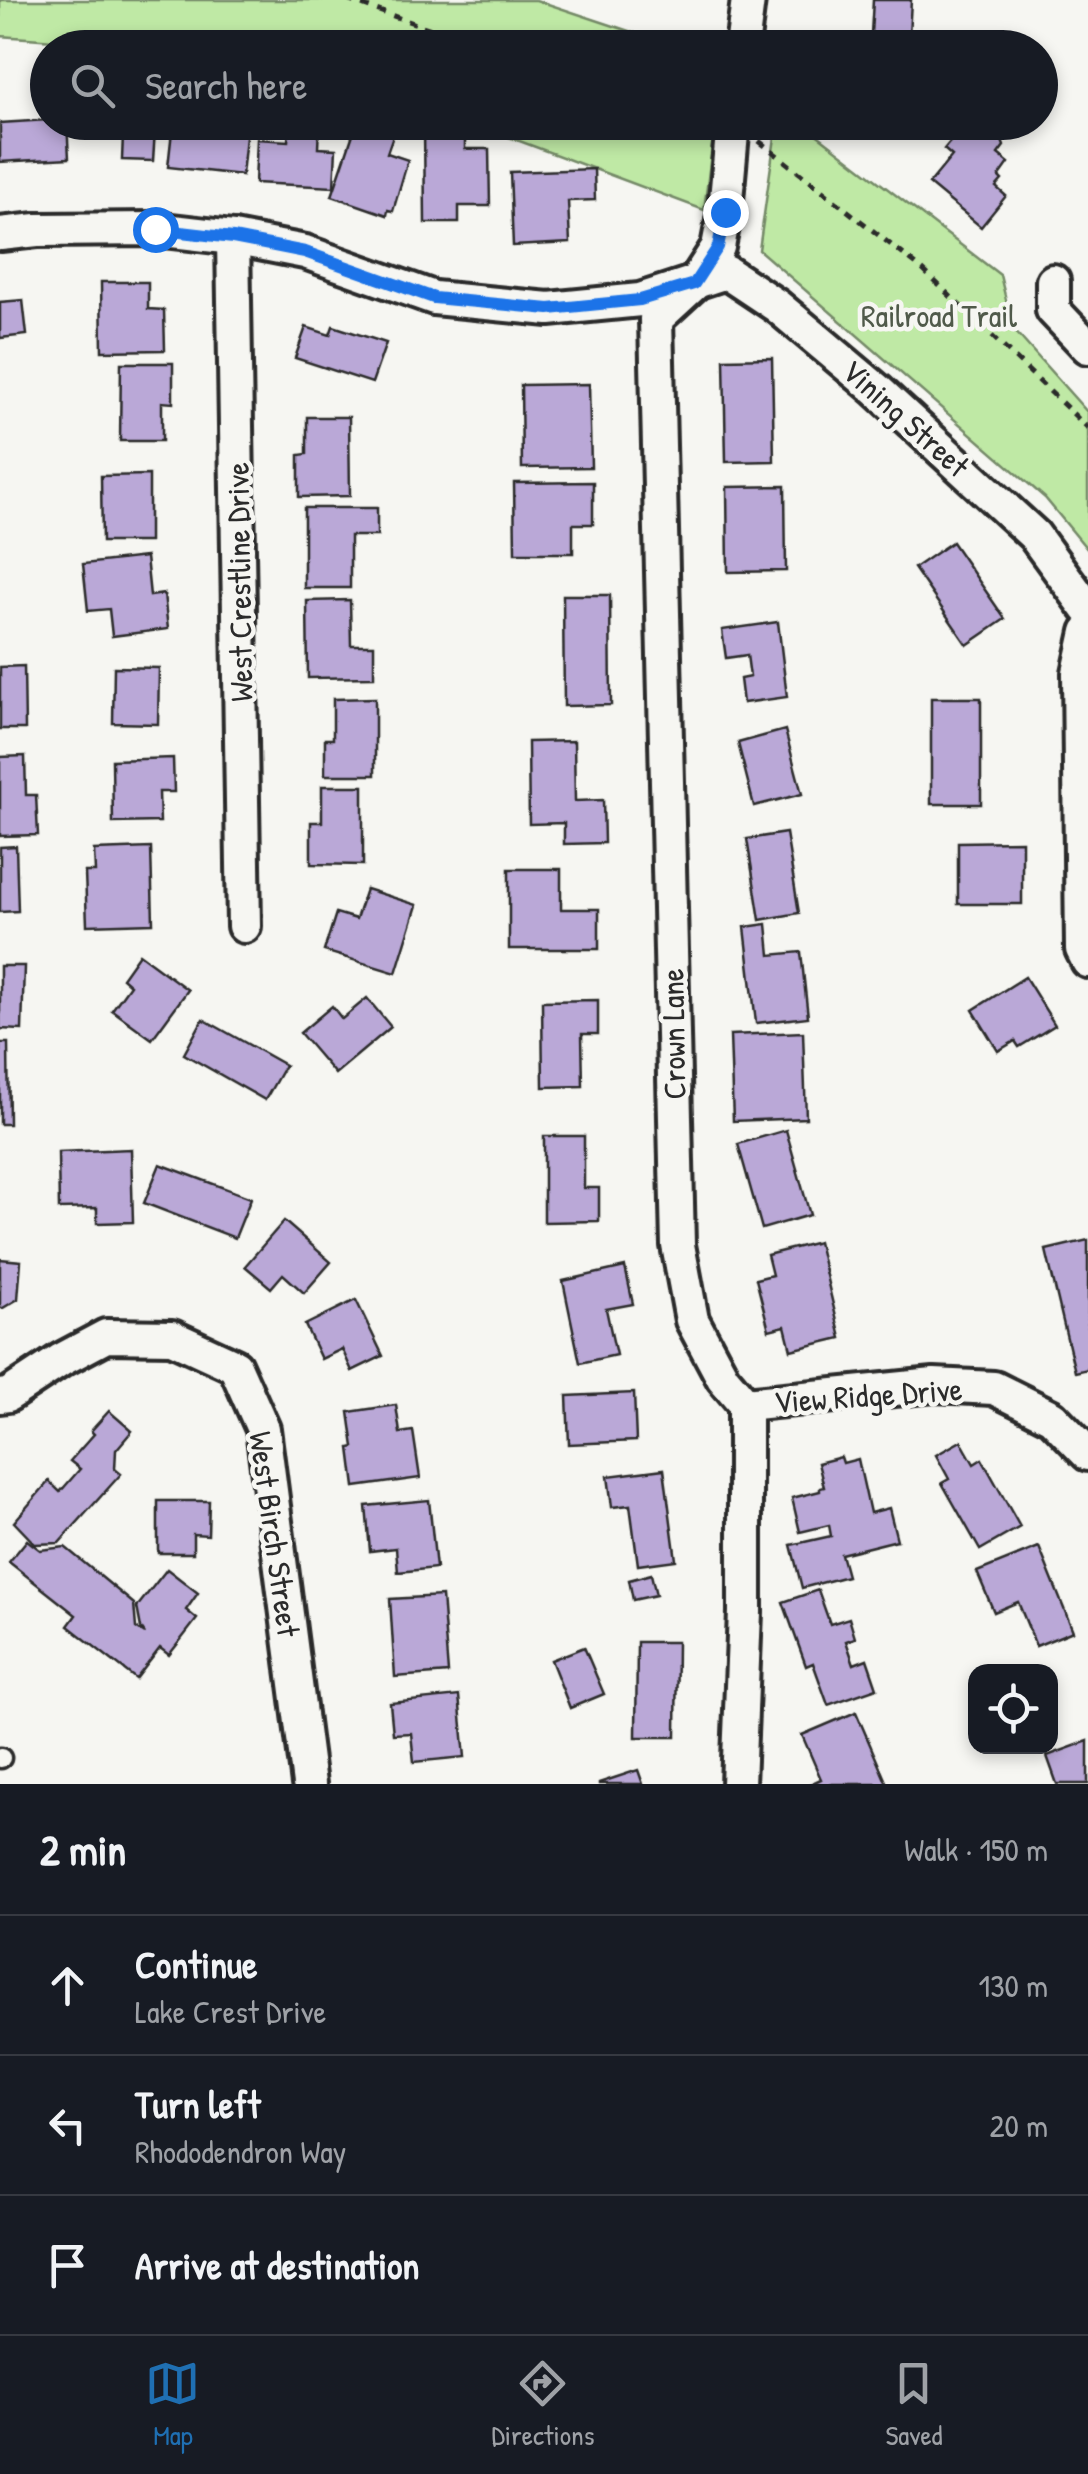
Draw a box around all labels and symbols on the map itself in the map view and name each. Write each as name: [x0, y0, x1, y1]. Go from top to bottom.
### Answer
route end: [703, 190, 749, 236]
route start: [133, 207, 179, 253]
park label: Railroad Trail: [861, 294, 1017, 337]
street label: Vining Street: [833, 349, 980, 487]
street label: West Crestline Drive: [215, 462, 263, 702]
street label: Crown Lane: [650, 968, 696, 1100]
street label: View Ridge Drive: [772, 1367, 964, 1423]
street label: West Birch Street: [239, 1429, 311, 1640]

